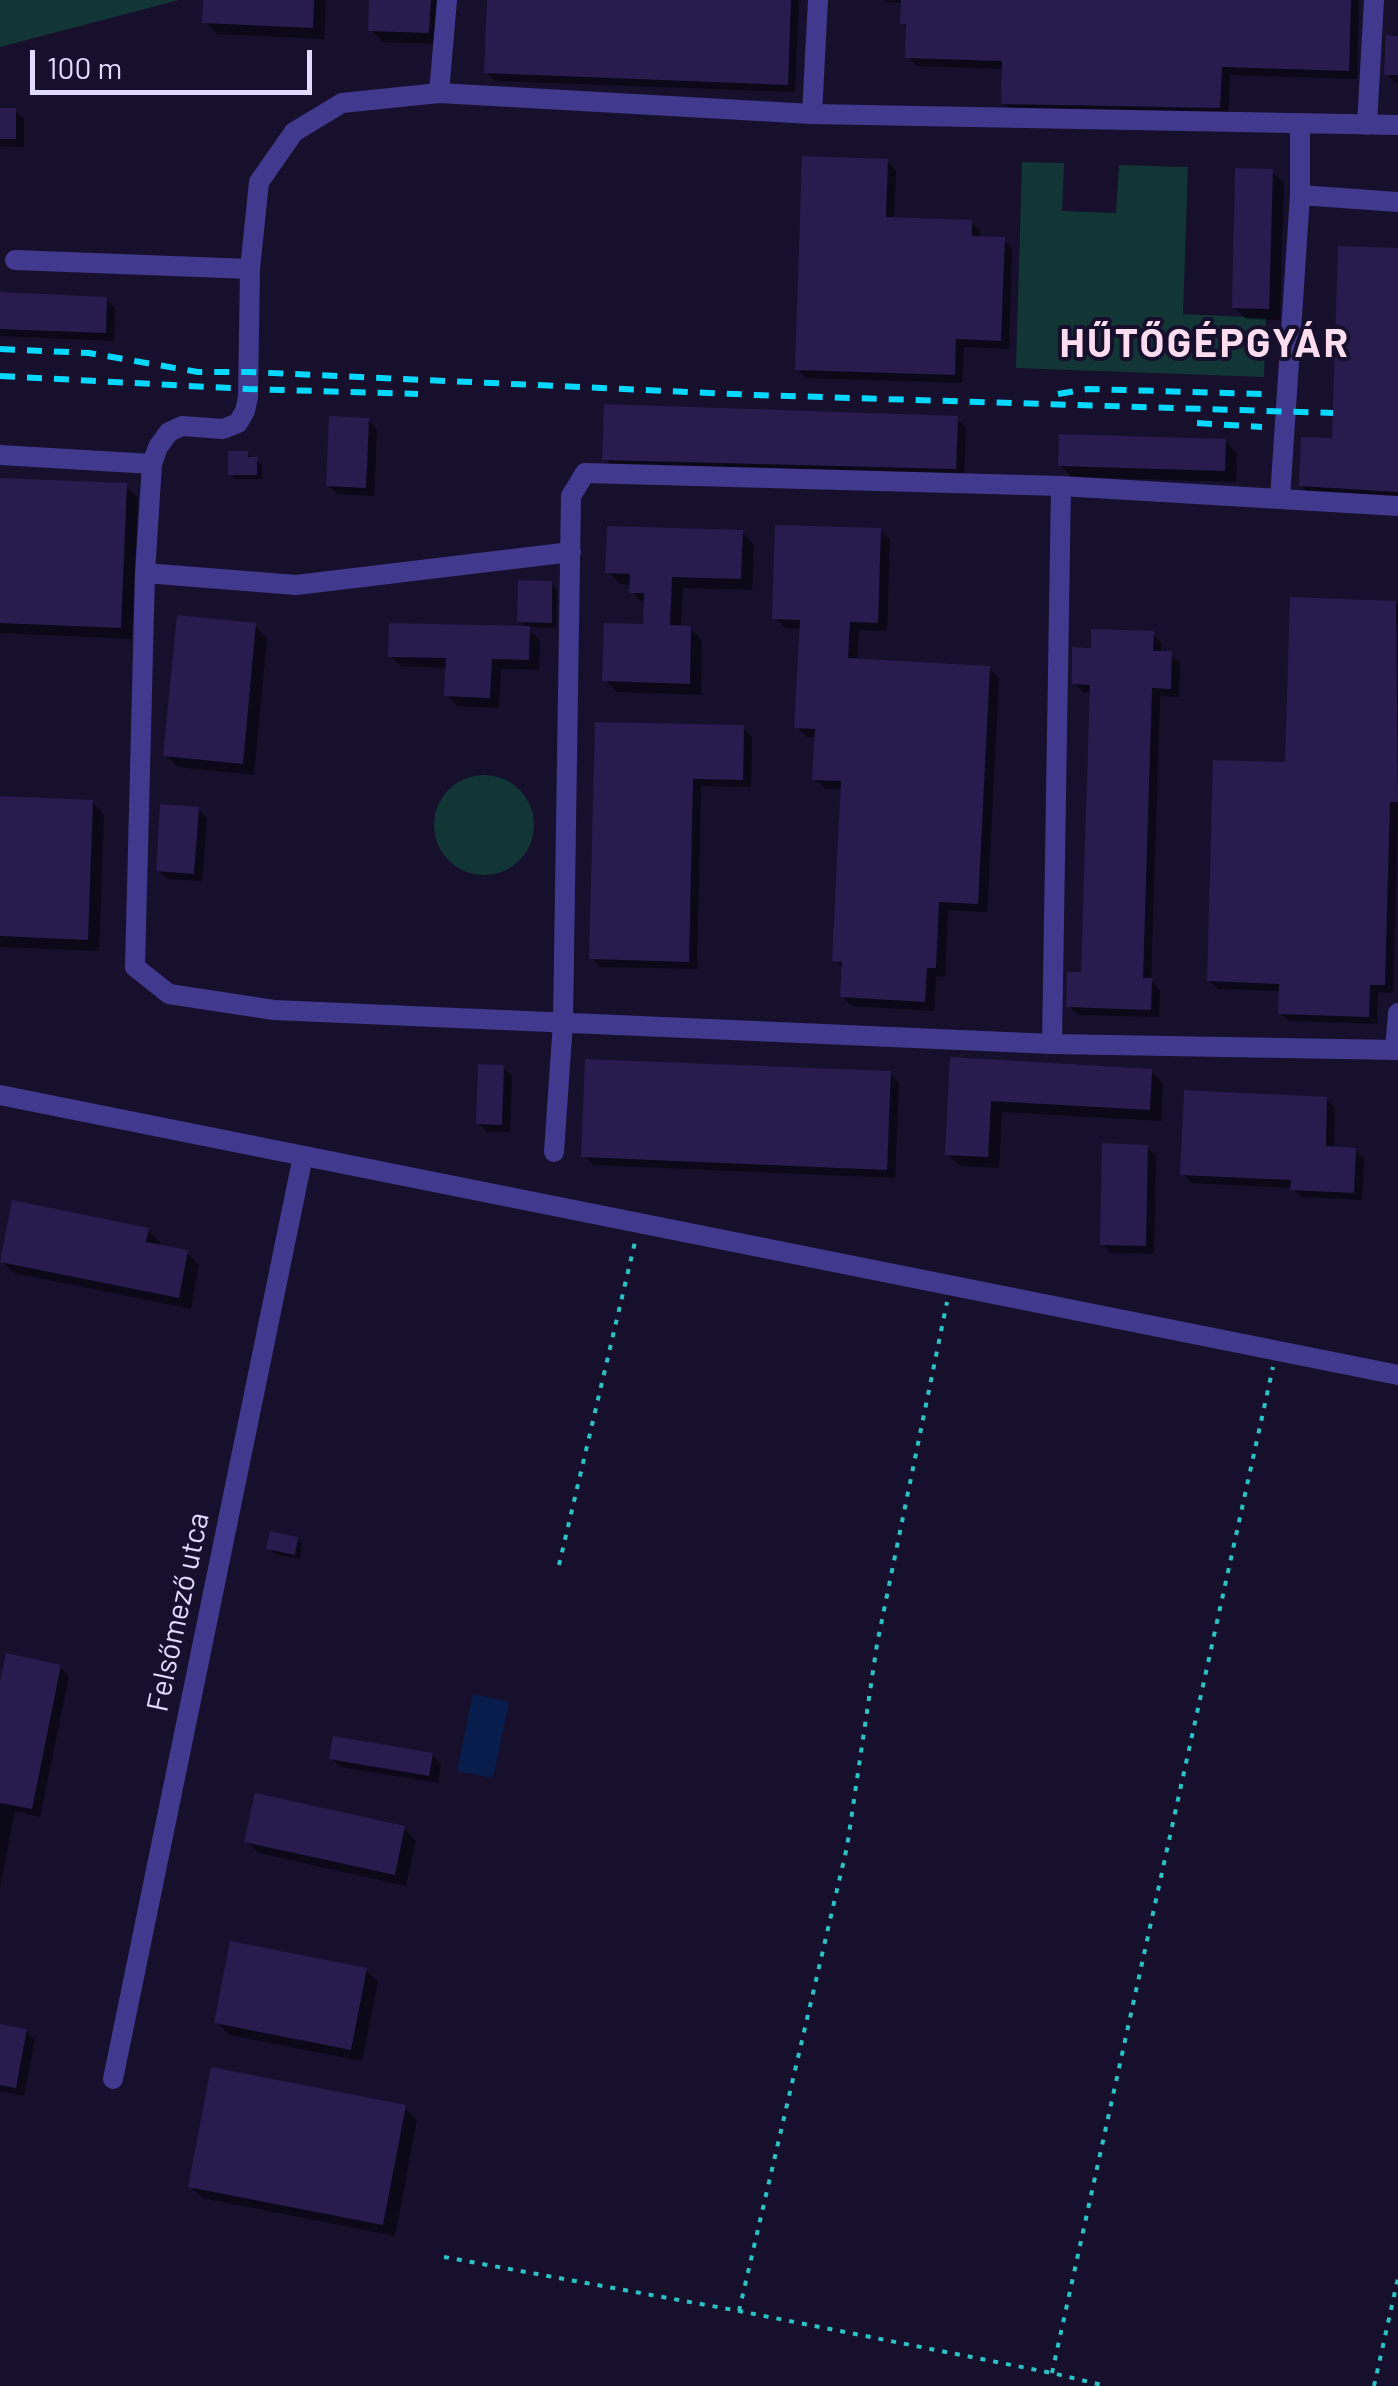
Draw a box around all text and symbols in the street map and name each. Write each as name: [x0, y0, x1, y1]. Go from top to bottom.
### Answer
scale bar: [35, 30, 318, 92]
text: 100 m: [47, 49, 122, 85]
district label: HŰTŐGÉPGYÁR: [1059, 320, 1351, 368]
street label: Felsőmező utca: [139, 1509, 217, 1715]

